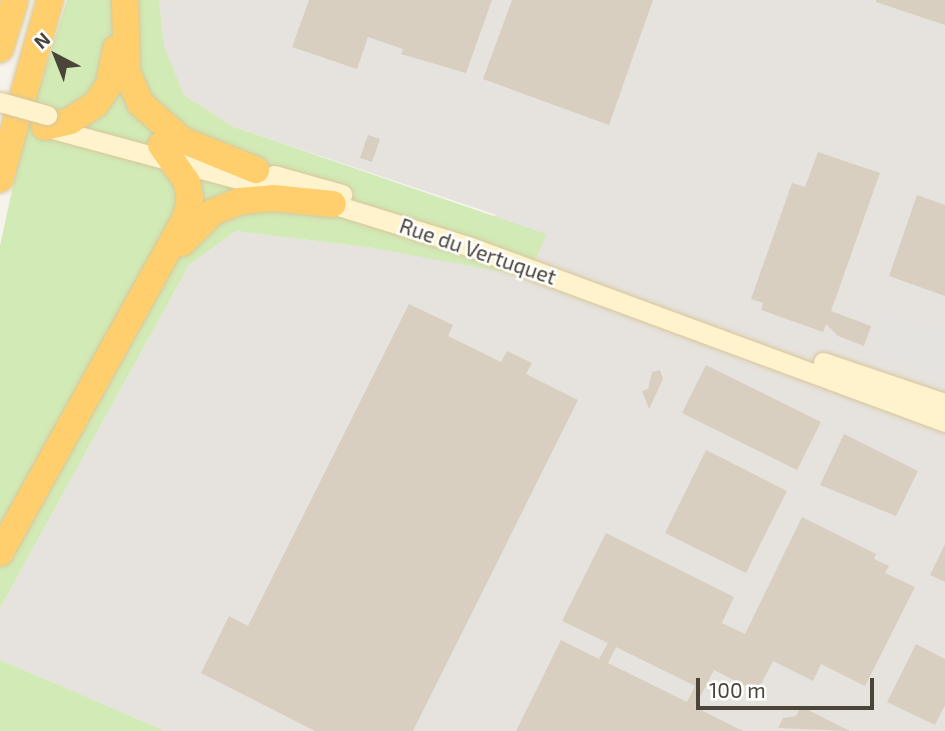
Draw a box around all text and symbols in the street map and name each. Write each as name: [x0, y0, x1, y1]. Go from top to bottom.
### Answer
north arrow: [21, 21, 91, 91]
text: N: [29, 27, 54, 53]
street label: Rue du Vertuquet: [396, 212, 560, 290]
scale bar: [700, 664, 878, 708]
text: 100 m: [709, 677, 766, 702]

